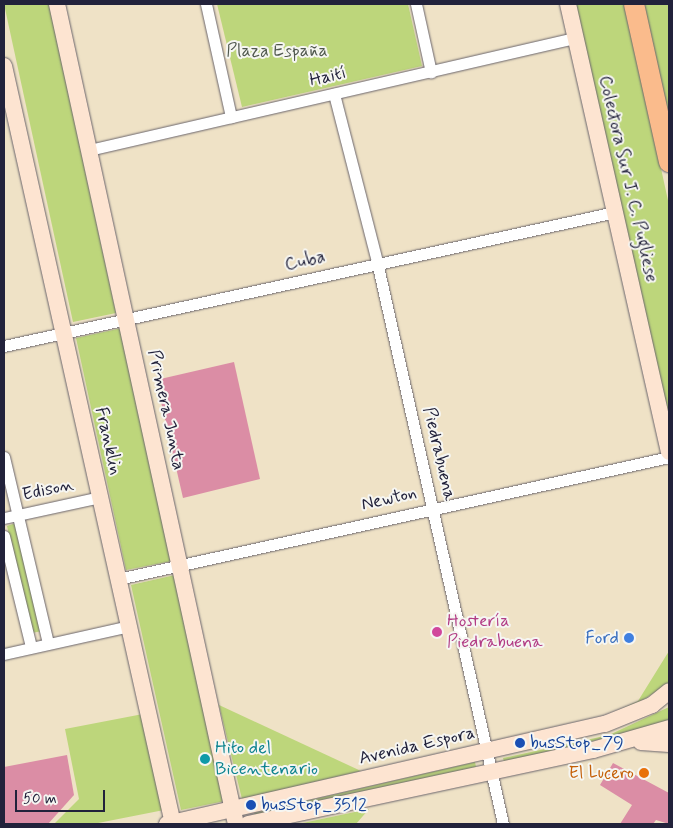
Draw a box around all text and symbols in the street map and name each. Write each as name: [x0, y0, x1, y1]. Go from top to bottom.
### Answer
park label: Plaza España: [227, 40, 327, 62]
street label: Haití: [308, 62, 348, 92]
street label: Colectora Sur J. C. Pugliese: [594, 75, 662, 283]
street label: Cuba: [283, 246, 327, 276]
street label: Primera Junta: [143, 350, 189, 470]
street label: Franklin: [90, 405, 126, 477]
street label: Piedrabuena: [418, 405, 460, 503]
street label: Edison: [20, 474, 76, 506]
street label: Newton: [359, 482, 419, 516]
place label: Hostería Piedrabuena: [447, 611, 543, 654]
marker: Hostería Piedrabuena: [431, 626, 443, 638]
place label: Ford: [585, 627, 619, 649]
marker: Ford: [623, 632, 635, 644]
street label: Avenida Espora: [357, 722, 477, 770]
place label: busStop_79: [530, 732, 624, 754]
marker: busStop_79: [514, 737, 526, 749]
place label: Hito del Bicentenario: [215, 738, 318, 781]
marker: Hito del Bicentenario: [199, 753, 211, 765]
place label: El Lucero: [565, 762, 634, 784]
marker: El Lucero: [638, 767, 650, 779]
scale bar: [18, 780, 108, 812]
text: 50 m: [23, 789, 57, 809]
place label: busStop_3512: [261, 794, 367, 816]
marker: busStop_3512: [245, 799, 257, 811]

